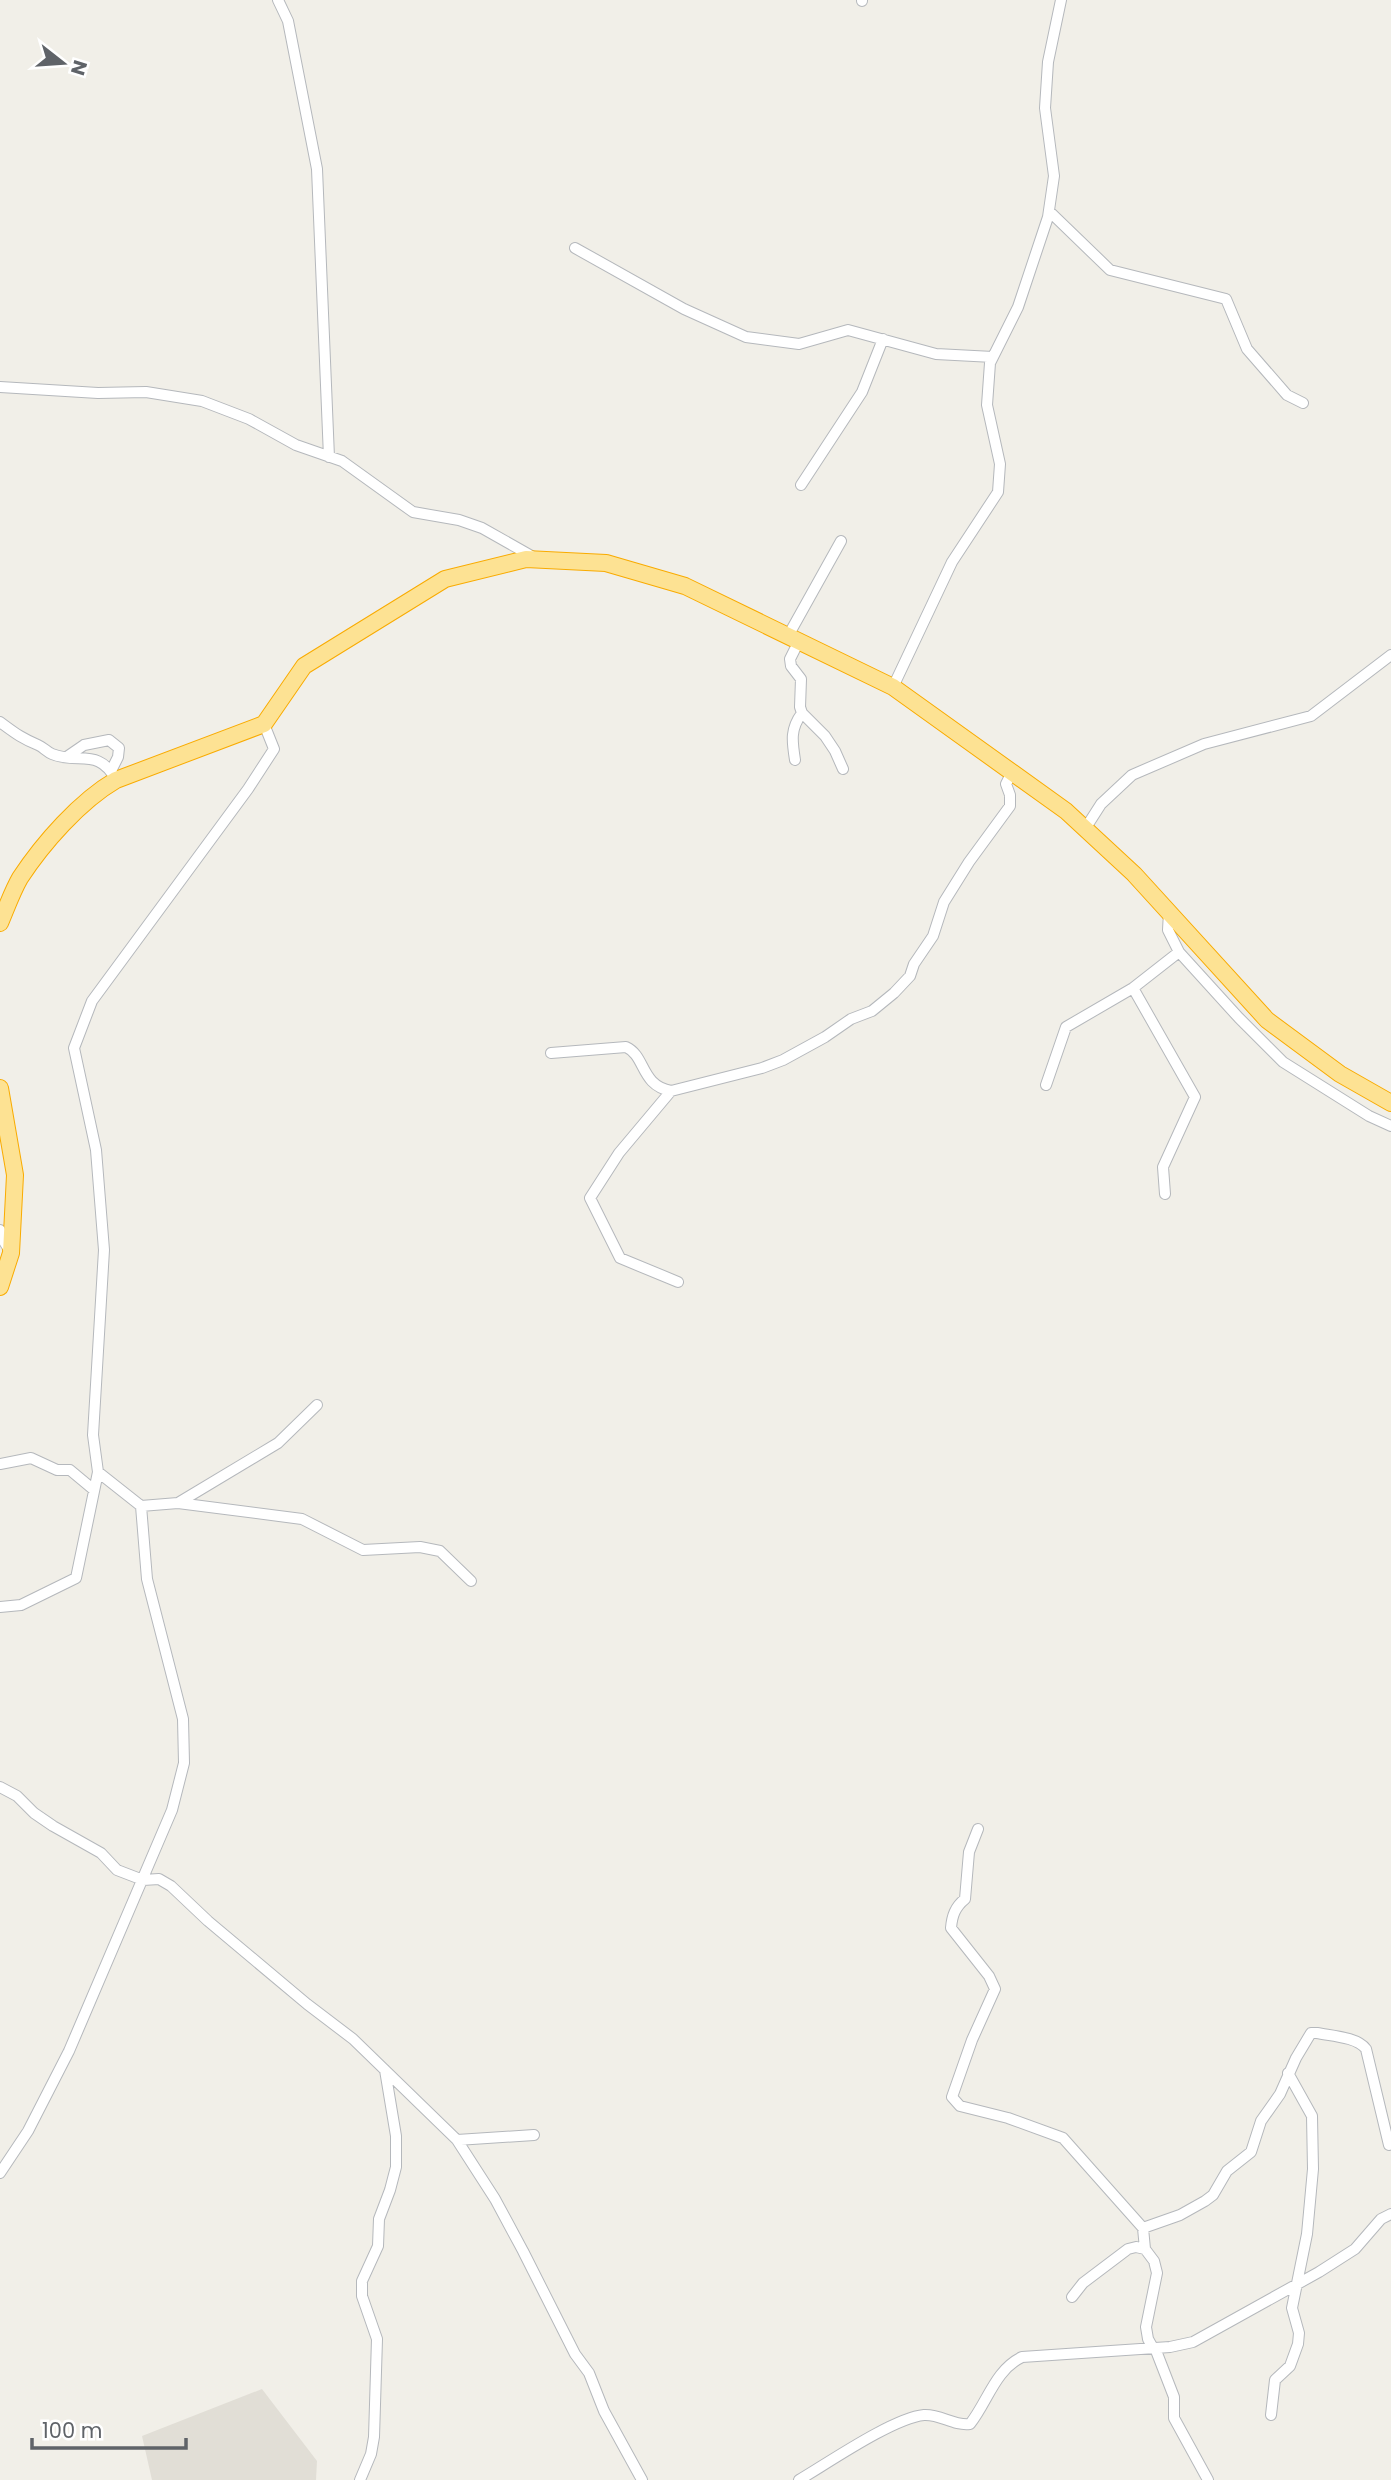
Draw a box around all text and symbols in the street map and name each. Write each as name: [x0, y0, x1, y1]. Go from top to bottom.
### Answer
north arrow: [28, 28, 98, 98]
text: N: [64, 57, 94, 79]
scale bar: [32, 2406, 186, 2450]
text: 100 m: [42, 2416, 102, 2445]

